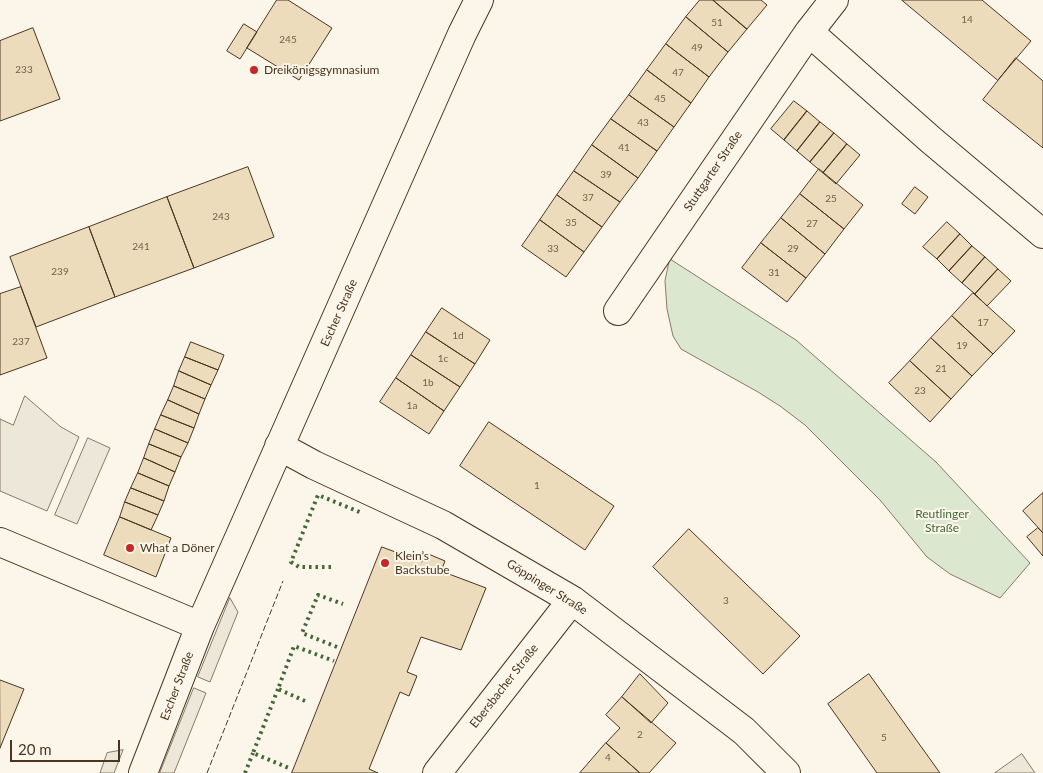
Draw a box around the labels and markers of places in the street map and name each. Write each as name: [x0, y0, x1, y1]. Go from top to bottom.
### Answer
place label: Dreikönigsgymnasium: [264, 63, 379, 77]
marker: Dreikönigsgymnasium: [248, 64, 260, 76]
place label: What a Döner: [140, 541, 215, 555]
marker: What a Döner: [124, 542, 136, 554]
place label: Klein’s Backstube: [395, 549, 450, 577]
marker: Klein’s Backstube: [379, 557, 391, 569]

